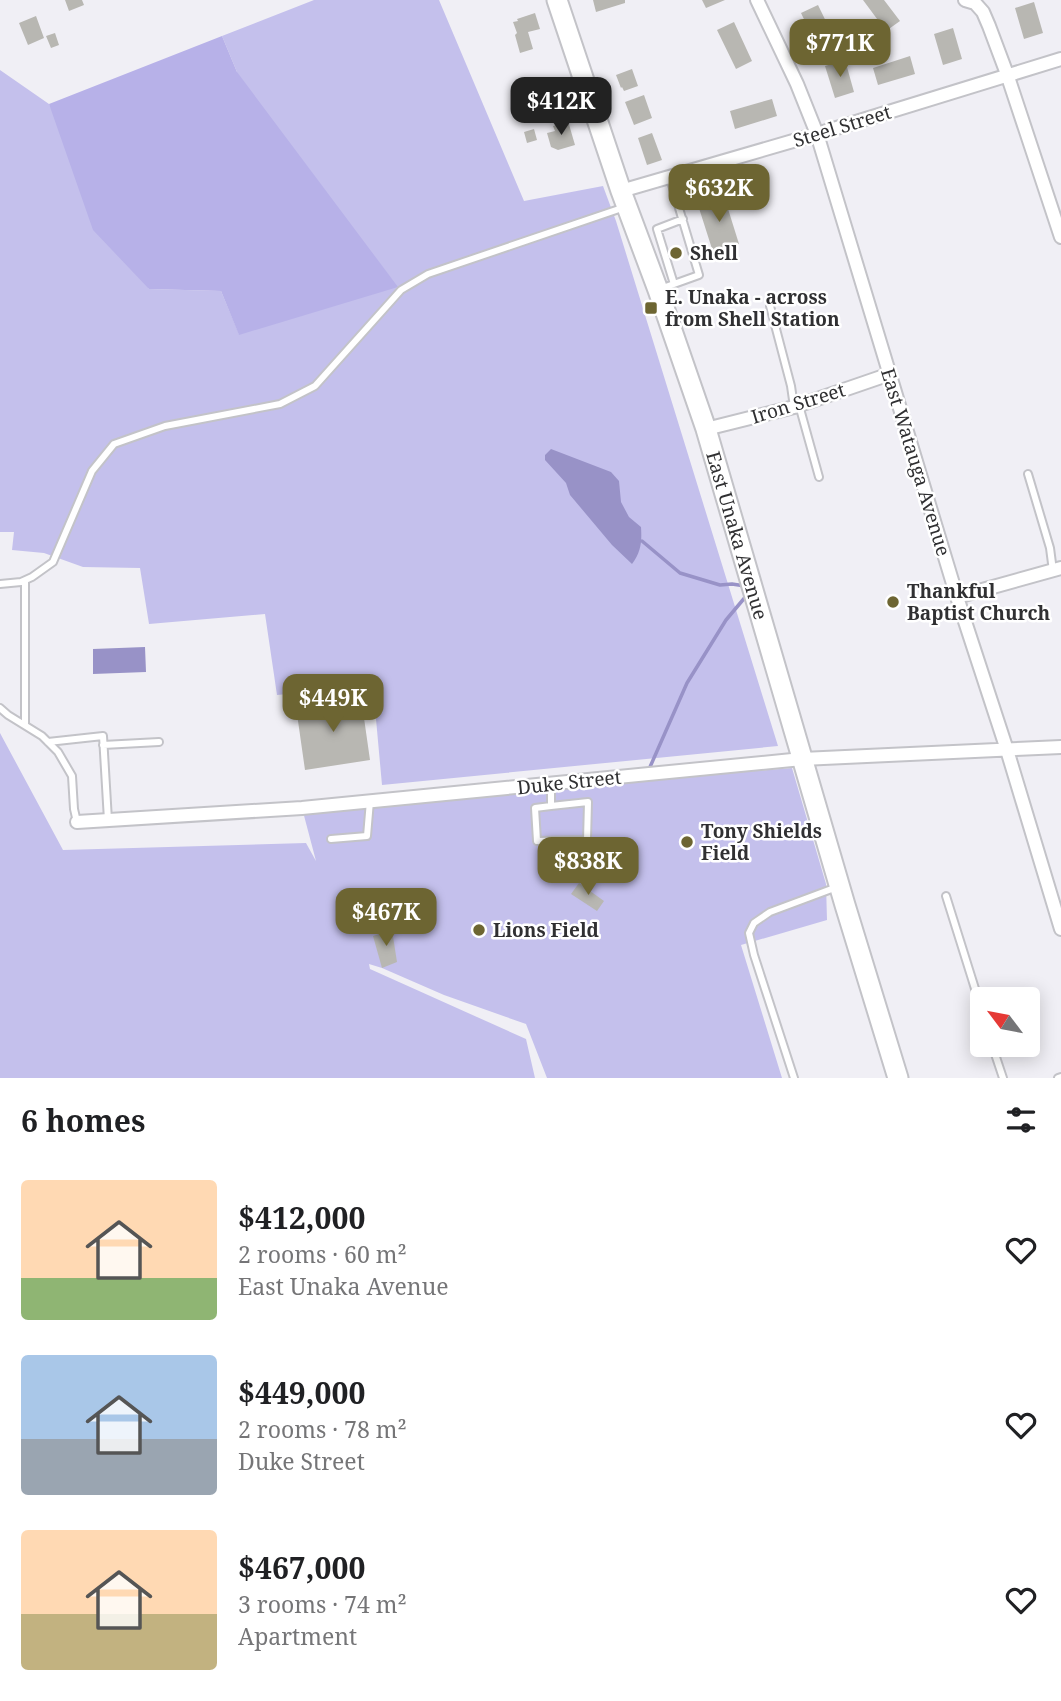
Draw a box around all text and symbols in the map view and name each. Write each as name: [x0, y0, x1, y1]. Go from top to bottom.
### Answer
pin: $771K: [791, 20, 889, 79]
text: $771K: [806, 26, 874, 58]
pin: $412K: [512, 78, 610, 137]
text: $412K: [527, 84, 595, 116]
street label: Steel Street: [790, 99, 894, 153]
pin: $632K: [670, 164, 768, 224]
text: $632K: [685, 171, 753, 203]
place label: Shell: [690, 240, 738, 266]
marker: Shell: [668, 245, 684, 261]
place label: E. Unaka - across from Shell Station: [665, 284, 840, 332]
marker: E. Unaka - across from Shell Station: [643, 300, 659, 316]
street label: East Watauga Avenue: [875, 365, 957, 559]
street label: Iron Street: [748, 376, 849, 430]
street label: East Unaka Avenue: [700, 448, 774, 623]
place label: Thankful Baptist Church: [907, 578, 1051, 626]
marker: Thankful Baptist Church: [885, 594, 901, 610]
pin: $449K: [284, 674, 382, 734]
text: $449K: [299, 681, 367, 713]
street label: Duke Street: [516, 764, 623, 800]
place label: Tony Shields Field: [701, 818, 822, 866]
marker: Tony Shields Field: [679, 834, 695, 850]
pin: $838K: [539, 838, 637, 897]
text: $838K: [554, 844, 622, 876]
pin: $467K: [337, 888, 435, 948]
text: $467K: [352, 895, 420, 927]
place label: Lions Field: [493, 917, 600, 943]
marker: Lions Field: [471, 922, 487, 938]
north arrow: [970, 987, 1040, 1057]
map controls: [970, 987, 1040, 1057]
text: 6 homes: [21, 1100, 145, 1141]
icon: filters: [1002, 1101, 1040, 1139]
text: $412,000: [238, 1197, 365, 1238]
icon: home: [77, 1208, 161, 1292]
icon: heart: [1002, 1231, 1040, 1269]
text: 2 rooms · 60 m²: [238, 1238, 407, 1270]
text: East Unaka Avenue: [238, 1270, 449, 1302]
text: $449,000: [238, 1372, 365, 1413]
icon: home: [77, 1383, 161, 1467]
icon: heart: [1002, 1406, 1040, 1444]
text: 2 rooms · 78 m²: [238, 1413, 407, 1445]
text: Duke Street: [238, 1445, 365, 1477]
text: $467,000: [238, 1547, 365, 1588]
icon: home: [77, 1558, 161, 1642]
icon: heart: [1002, 1581, 1040, 1619]
text: 3 rooms · 74 m²: [238, 1588, 407, 1620]
text: Apartment: [238, 1620, 357, 1652]

